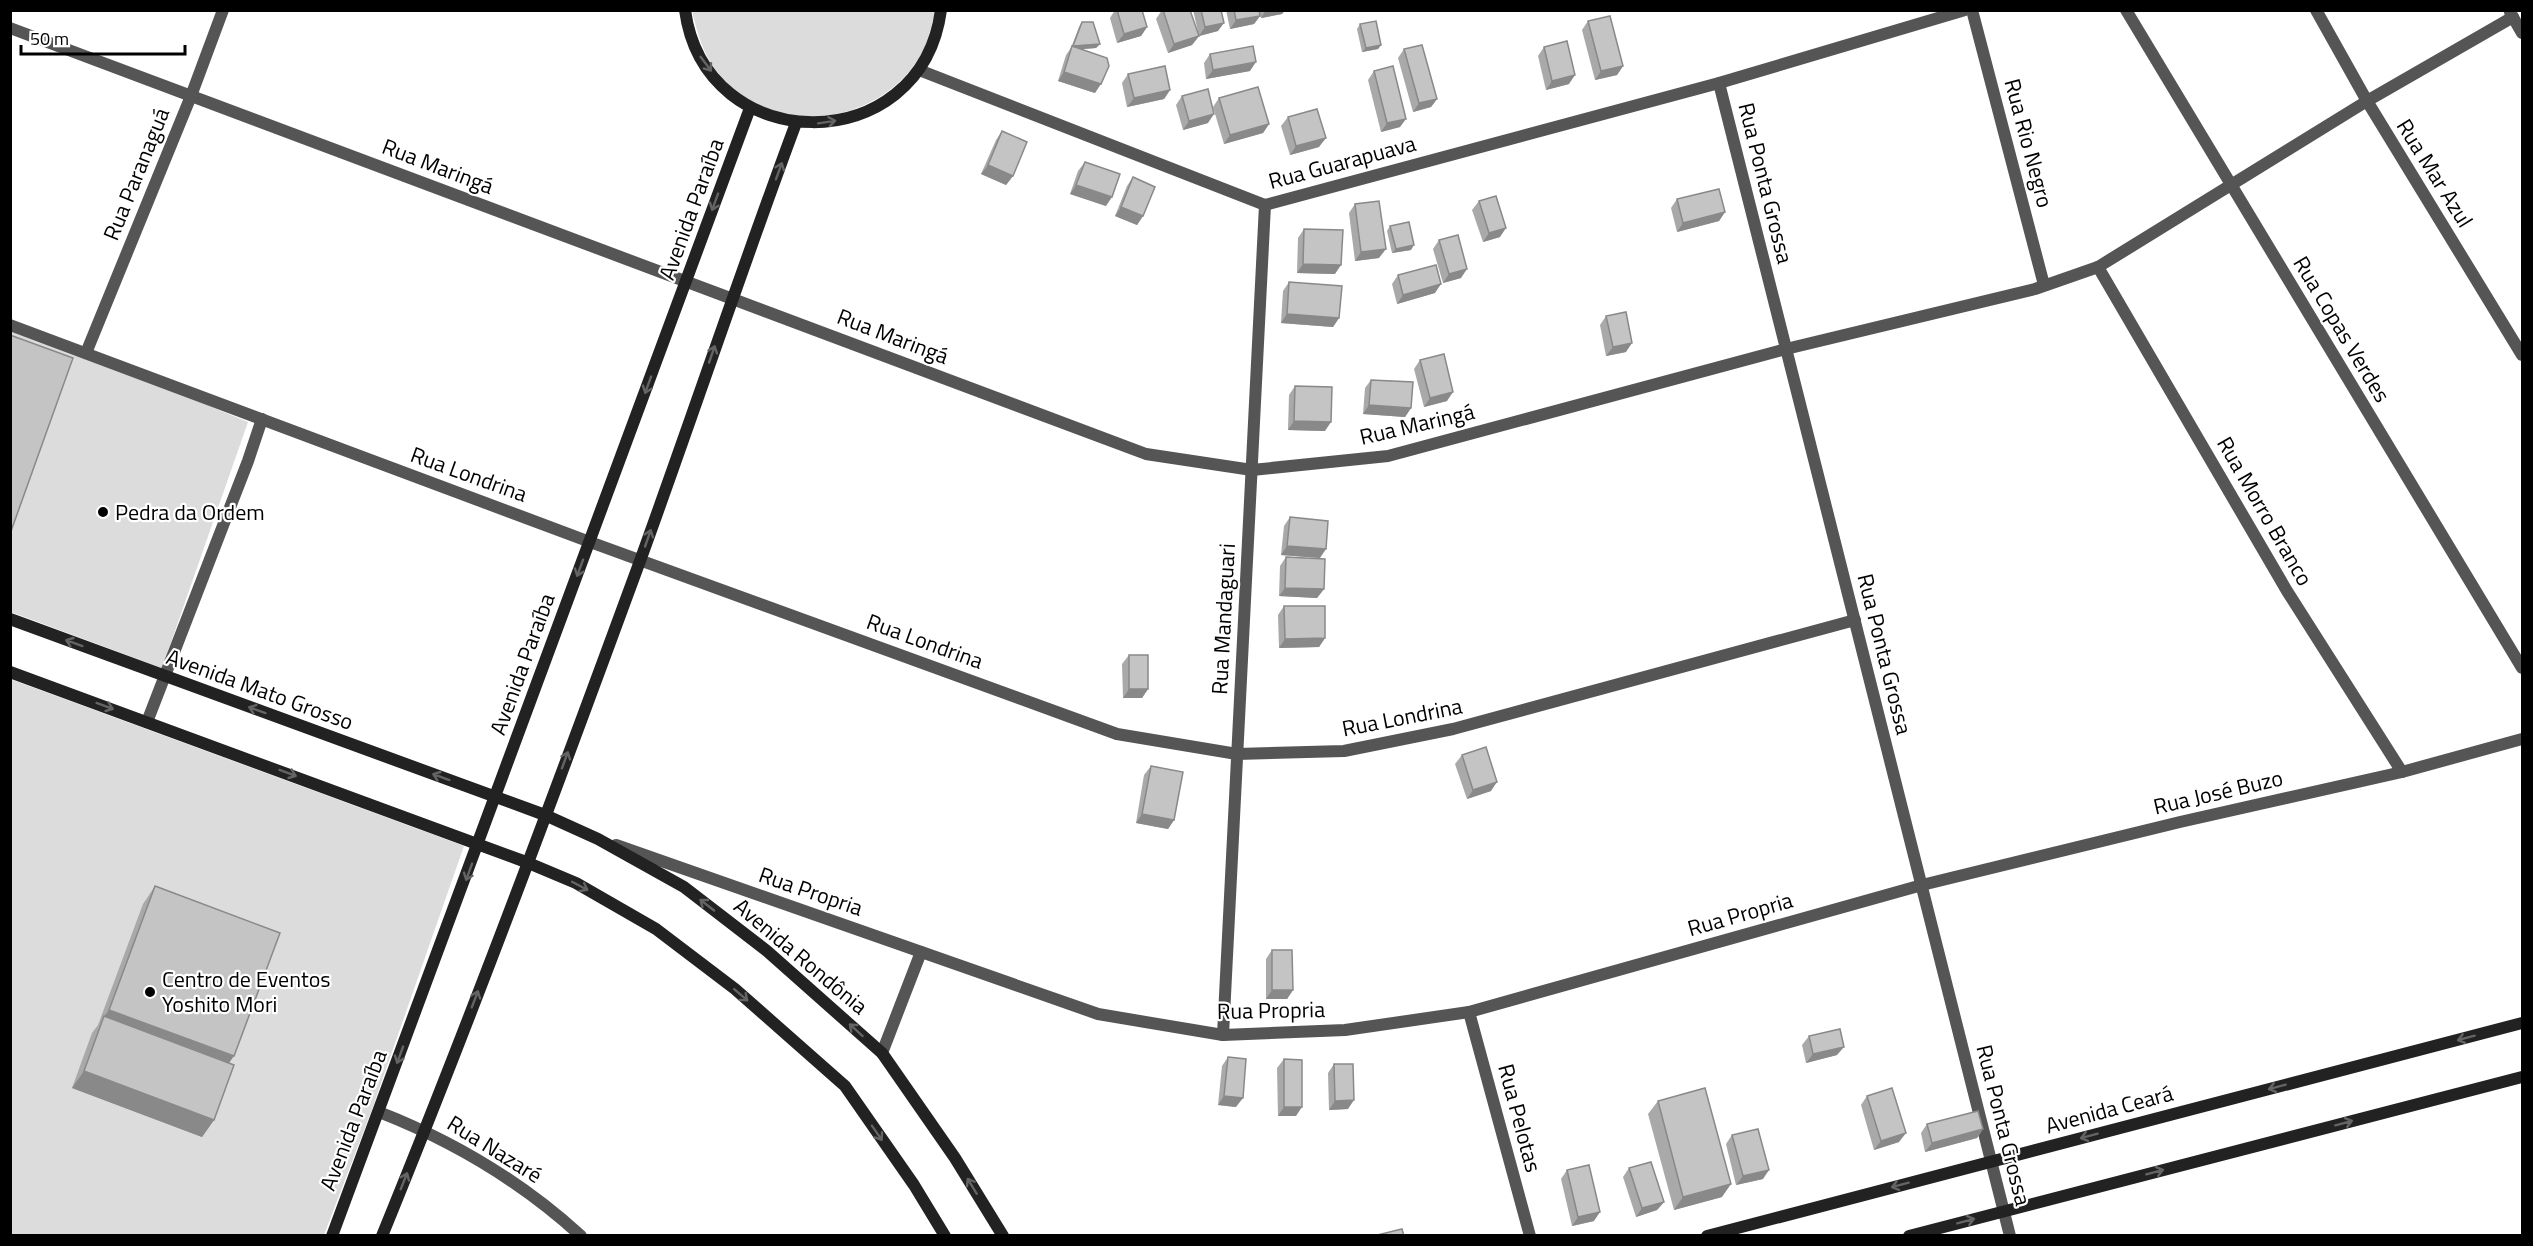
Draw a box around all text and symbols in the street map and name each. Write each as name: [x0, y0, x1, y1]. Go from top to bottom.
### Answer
scale bar: [21, 18, 184, 56]
text: 50 m: [30, 25, 69, 52]
one-way arrow: [699, 56, 712, 72]
street label: Rua Rio Negro: [1995, 75, 2063, 211]
street label: Rua Ponta Grossa: [1730, 99, 1802, 267]
street label: Rua Paranaguá: [94, 103, 178, 245]
street label: Rua Mar Azul: [2388, 112, 2482, 234]
one-way arrow: [817, 117, 836, 128]
street label: Rua Guarapuava: [1264, 126, 1420, 198]
street label: Rua Maringá: [377, 129, 499, 203]
street label: Avenida Paraíba: [650, 133, 732, 285]
one-way arrow: [774, 162, 785, 181]
one-way arrow: [709, 192, 720, 211]
street label: Rua Copas Verdes: [2285, 249, 2399, 409]
street label: Rua Maringá: [832, 299, 954, 373]
one-way arrow: [707, 345, 718, 364]
one-way arrow: [642, 375, 653, 394]
street label: Rua Maringá: [1356, 394, 1478, 454]
street label: Rua Morro Branco: [2208, 430, 2322, 592]
street label: Rua Londrina: [406, 437, 532, 511]
place label: Pedra da Ordem: [115, 495, 265, 529]
marker: Pedra da Ordem: [96, 505, 110, 519]
one-way arrow: [643, 529, 654, 548]
street label: Rua Mandaguari: [1202, 542, 1244, 696]
one-way arrow: [574, 558, 585, 577]
street label: Rua Ponta Grossa: [1849, 570, 1921, 738]
street label: Avenida Paraíba: [481, 588, 563, 740]
street label: Rua Londrina: [862, 604, 988, 678]
one-way arrow: [66, 636, 84, 647]
street label: Avenida Mato Grosso: [162, 639, 358, 739]
street label: Rua Londrina: [1339, 689, 1465, 745]
one-way arrow: [95, 702, 114, 713]
one-way arrow: [249, 704, 267, 715]
one-way arrow: [560, 751, 571, 770]
street label: Rua José Buzo: [2150, 761, 2286, 823]
one-way arrow: [278, 769, 297, 780]
one-way arrow: [432, 771, 450, 782]
street label: Rua Propria: [754, 857, 868, 925]
one-way arrow: [462, 862, 473, 881]
one-way arrow: [571, 880, 588, 892]
street label: Rua Propria: [1683, 883, 1797, 945]
street label: Avenida Rondônia: [726, 890, 876, 1022]
one-way arrow: [699, 898, 715, 911]
place label: Centro de Eventos Yoshito Mori: [162, 962, 331, 1021]
marker: Centro de Eventos Yoshito Mori: [143, 985, 157, 999]
one-way arrow: [733, 988, 748, 1002]
one-way arrow: [470, 991, 481, 1009]
street label: Rua Propria: [1217, 992, 1325, 1028]
one-way arrow: [849, 1023, 864, 1037]
one-way arrow: [2457, 1032, 2476, 1044]
street label: Rua Ponta Grossa: [1968, 1041, 2040, 1209]
street label: Avenida Paraíba: [311, 1045, 395, 1195]
one-way arrow: [394, 1045, 405, 1064]
street label: Rua Pelotas: [1489, 1060, 1551, 1176]
street label: Avenida Ceará: [2041, 1076, 2177, 1142]
one-way arrow: [2268, 1082, 2287, 1093]
street label: Rua Nazaré: [441, 1106, 549, 1192]
one-way arrow: [2334, 1117, 2353, 1128]
one-way arrow: [871, 1124, 883, 1140]
one-way arrow: [2079, 1131, 2098, 1142]
one-way arrow: [2145, 1166, 2164, 1177]
one-way arrow: [399, 1173, 410, 1191]
one-way arrow: [966, 1178, 978, 1195]
one-way arrow: [1891, 1180, 1910, 1192]
one-way arrow: [1956, 1214, 1975, 1226]

